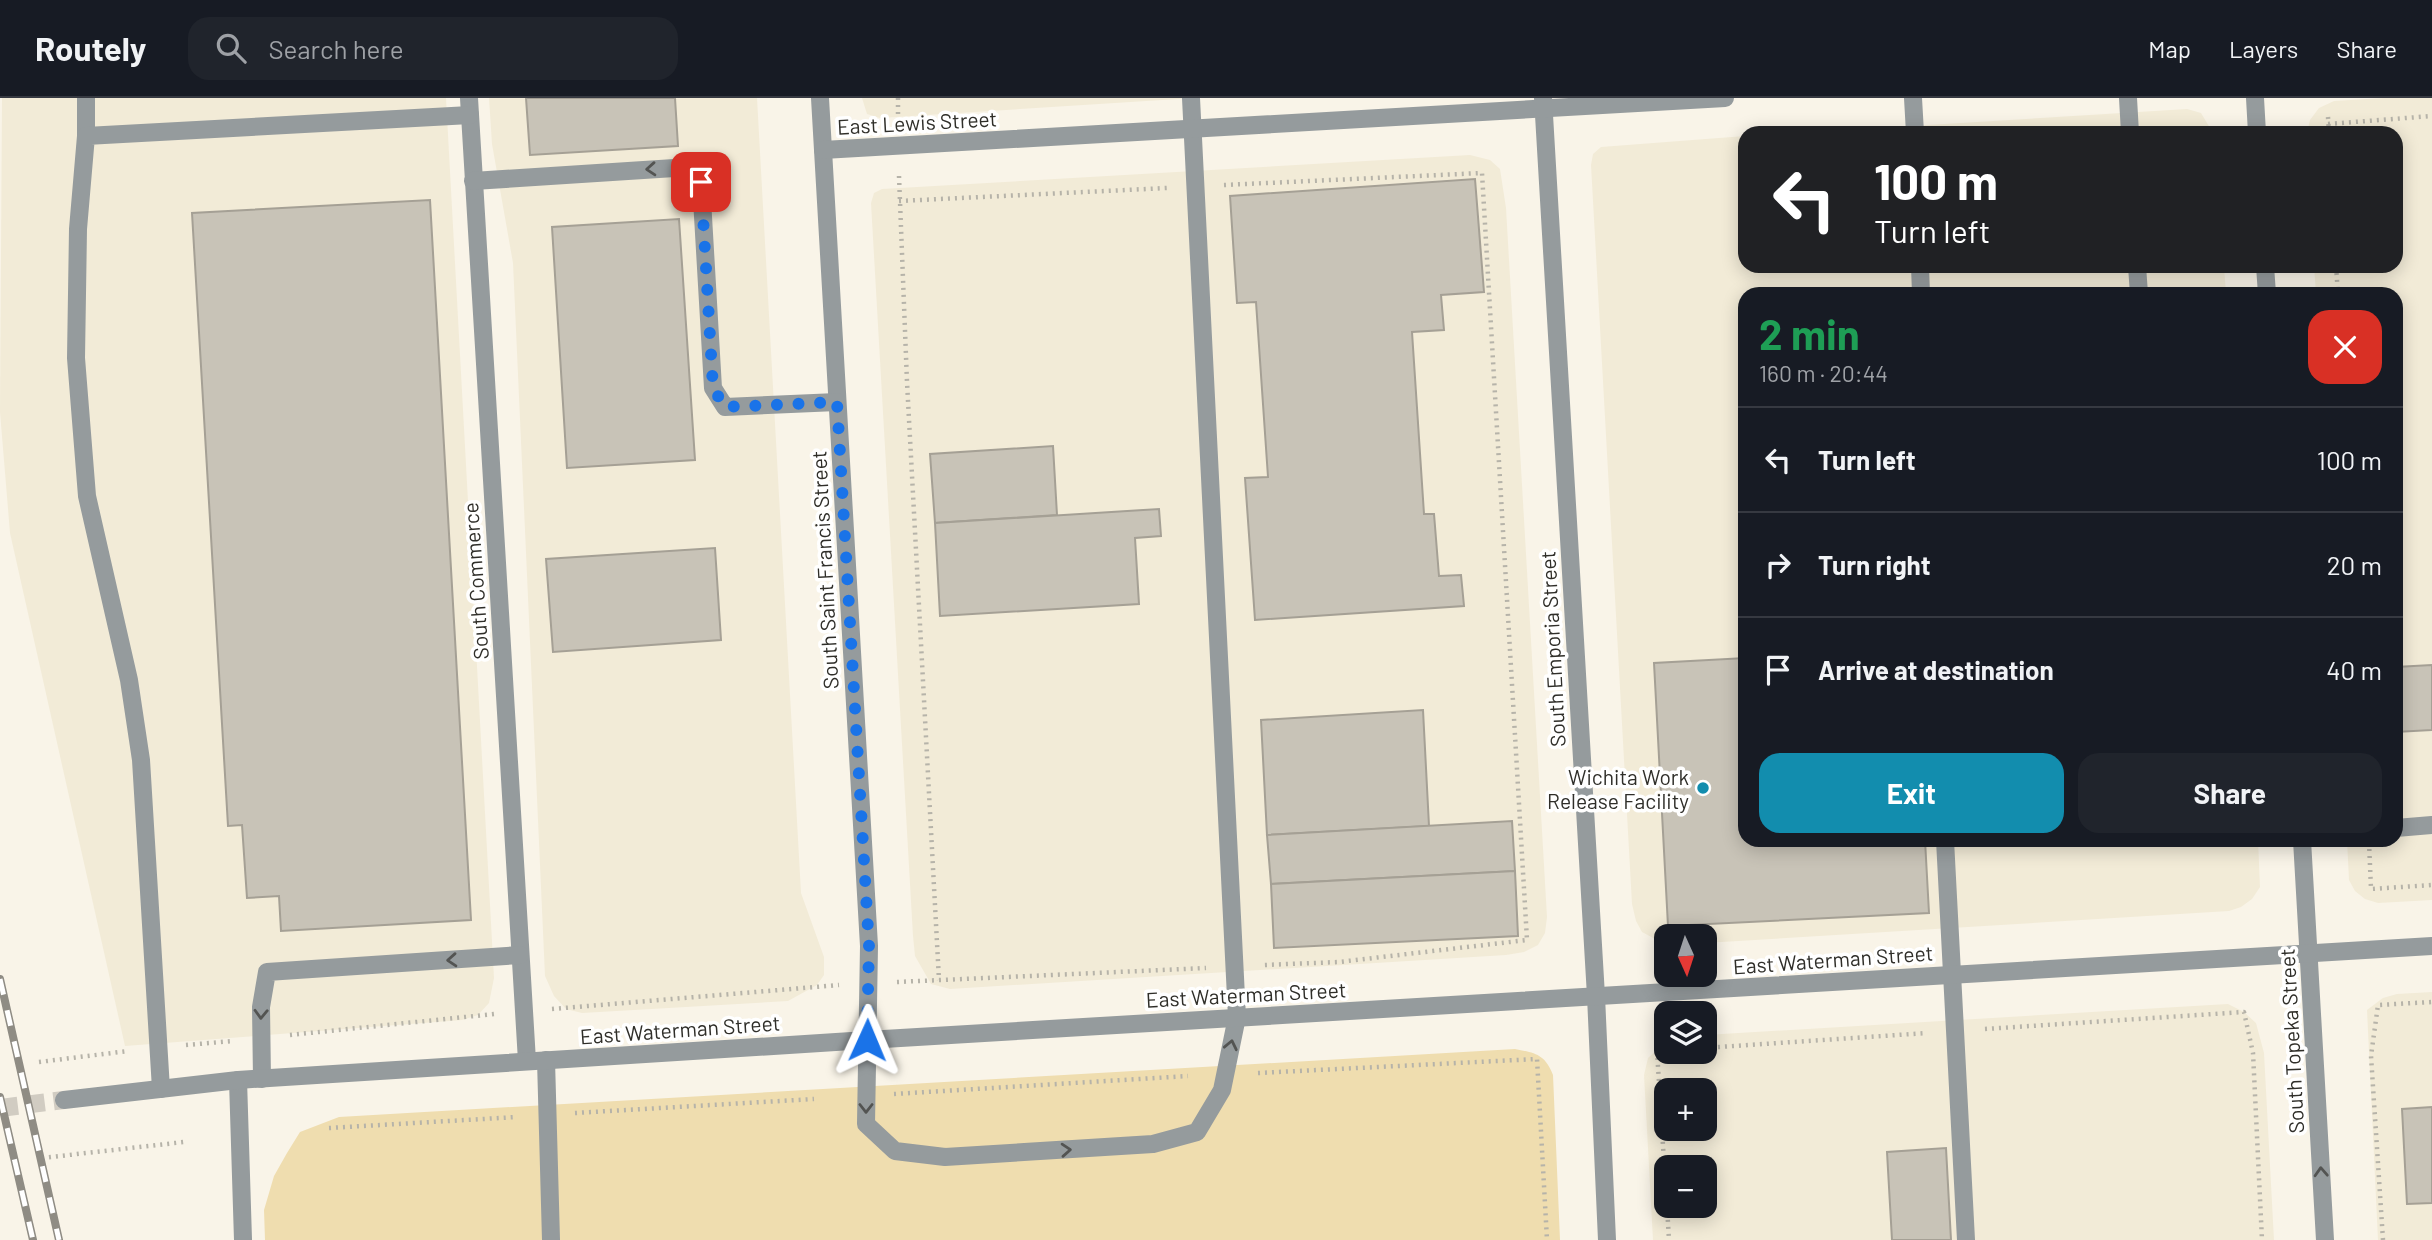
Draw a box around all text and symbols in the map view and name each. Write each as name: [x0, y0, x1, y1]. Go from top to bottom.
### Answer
search box: [188, 17, 678, 80]
text: Routely: [35, 28, 146, 68]
icon: search: [212, 29, 250, 67]
text: Search here: [268, 33, 404, 64]
text: Map: [2148, 34, 2191, 63]
text: Layers: [2229, 34, 2298, 63]
text: Share: [2336, 34, 2397, 63]
street label: East Lewis Street: [836, 105, 998, 139]
text: 100 m: [1874, 151, 1998, 210]
pin: [671, 152, 731, 212]
icon: left: [1759, 154, 1850, 245]
one-way arrow: [645, 162, 656, 177]
icon: arrive: [682, 163, 720, 201]
text: Turn left: [1874, 211, 1991, 249]
text: 2 min: [1759, 308, 1860, 358]
button: close: [2308, 310, 2382, 384]
text: 160 m · 20:44: [1759, 359, 1888, 387]
icon: left: [1759, 441, 1797, 479]
text: Turn left: [1818, 444, 1916, 475]
text: 100 m: [2317, 444, 2382, 475]
street label: South Saint Francis Street: [805, 450, 843, 690]
street label: South Commerce: [457, 501, 493, 661]
icon: right: [1759, 546, 1797, 584]
text: Turn right: [1818, 549, 1931, 580]
text: 20 m: [2327, 549, 2382, 580]
street label: South Emporia Street: [1534, 550, 1570, 748]
icon: arrive: [1759, 651, 1797, 689]
text: Arrive at destination: [1818, 654, 2054, 685]
text: 40 m: [2326, 654, 2382, 685]
button: Exit: [1759, 753, 2064, 833]
button: Share: [2078, 753, 2382, 833]
place label: Wichita Work Release Facility: [1547, 764, 1689, 813]
marker: Wichita Work Release Facility: [1695, 780, 1711, 796]
north arrow: [1654, 924, 1717, 987]
map controls: [1654, 924, 1717, 1218]
street label: East Waterman Street: [1732, 940, 1934, 978]
street label: South Topeka Street: [2274, 948, 2308, 1134]
one-way arrow: [446, 952, 457, 967]
street label: East Waterman Street: [1145, 976, 1347, 1012]
button: layers: [1654, 1001, 1717, 1064]
position arrow: [830, 1003, 904, 1077]
one-way arrow: [254, 1009, 269, 1020]
street label: East Waterman Street: [579, 1010, 781, 1048]
one-way arrow: [1222, 1039, 1237, 1051]
button: +: [1654, 1078, 1717, 1141]
one-way arrow: [859, 1103, 874, 1114]
one-way arrow: [1061, 1142, 1072, 1157]
button: −: [1654, 1155, 1717, 1218]
one-way arrow: [2314, 1166, 2329, 1177]

